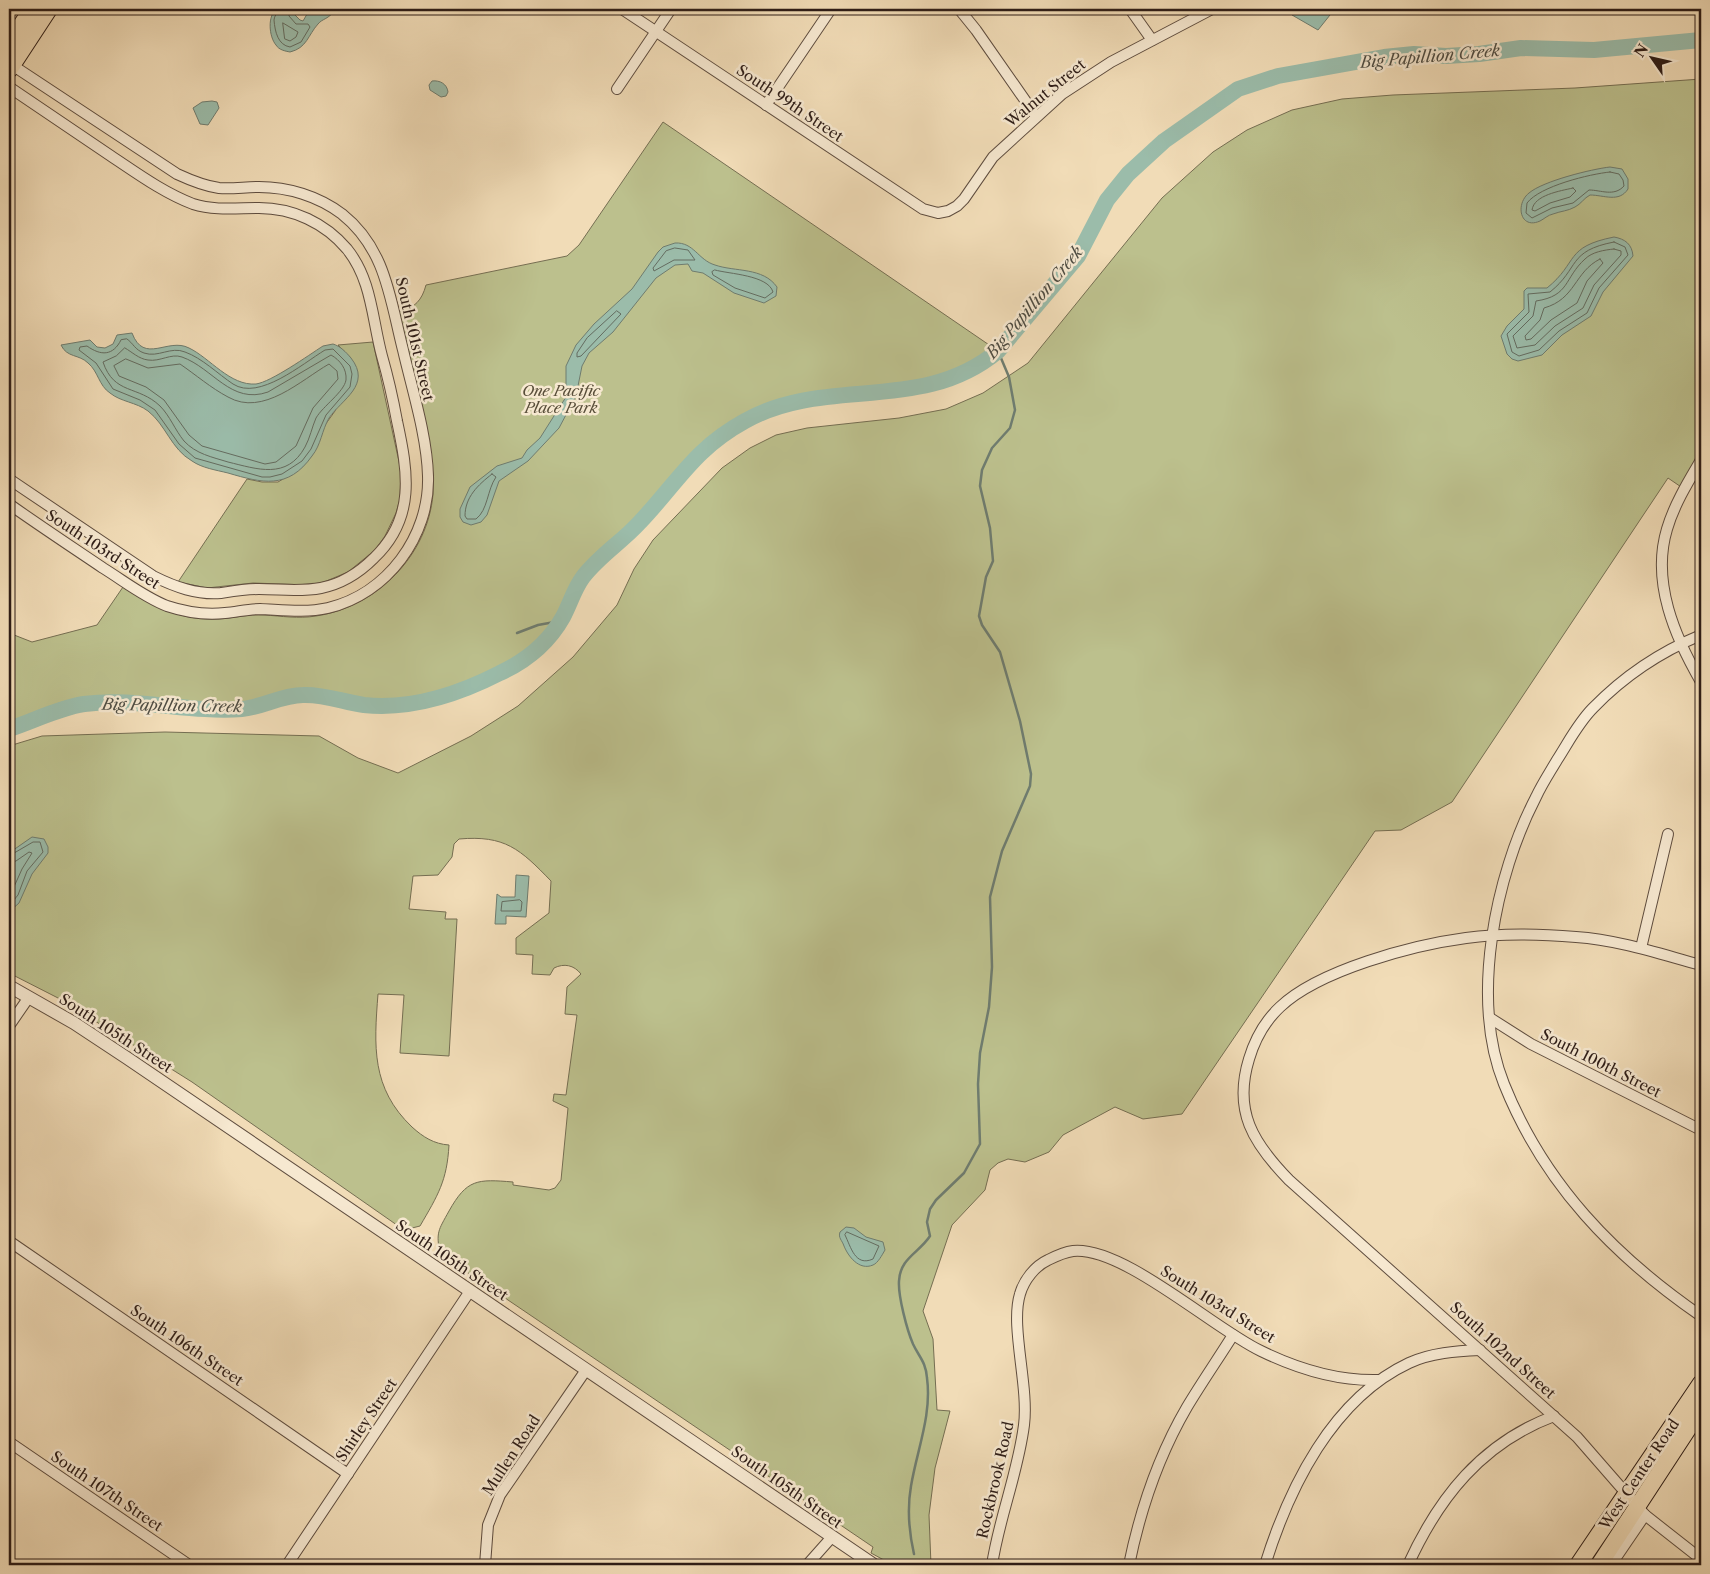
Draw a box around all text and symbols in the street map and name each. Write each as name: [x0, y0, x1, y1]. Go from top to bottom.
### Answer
north arrow: [1628, 32, 1678, 82]
water label: Big Papillion Creek: [1357, 40, 1501, 72]
text: N: [1630, 41, 1652, 61]
street label: Walnut Street: [1000, 54, 1090, 132]
street label: South 99th Street: [733, 60, 848, 146]
water label: Big Papillion Creek: [980, 241, 1087, 364]
street label: South 101st Street: [392, 275, 439, 403]
park label: One Pacific Place Park: [522, 381, 601, 417]
street label: South 103rd Street: [42, 505, 164, 593]
water label: Big Papillion Creek: [100, 694, 243, 716]
street label: South 105th Street: [56, 989, 177, 1077]
street label: South 100th Street: [1538, 1024, 1665, 1102]
street label: South 105th Street: [392, 1215, 512, 1305]
street label: South 103rd Street: [1157, 1261, 1280, 1347]
street label: South 102nd Street: [1446, 1298, 1560, 1403]
street label: South 106th Street: [127, 1300, 248, 1390]
street label: Shirley Street: [331, 1374, 401, 1465]
street label: Mullen Road: [478, 1411, 544, 1499]
street label: West Center Road: [1594, 1415, 1683, 1534]
street label: Rockbrook Road: [972, 1420, 1018, 1540]
street label: South 105th Street: [728, 1442, 847, 1533]
street label: South 107th Street: [48, 1447, 167, 1536]

